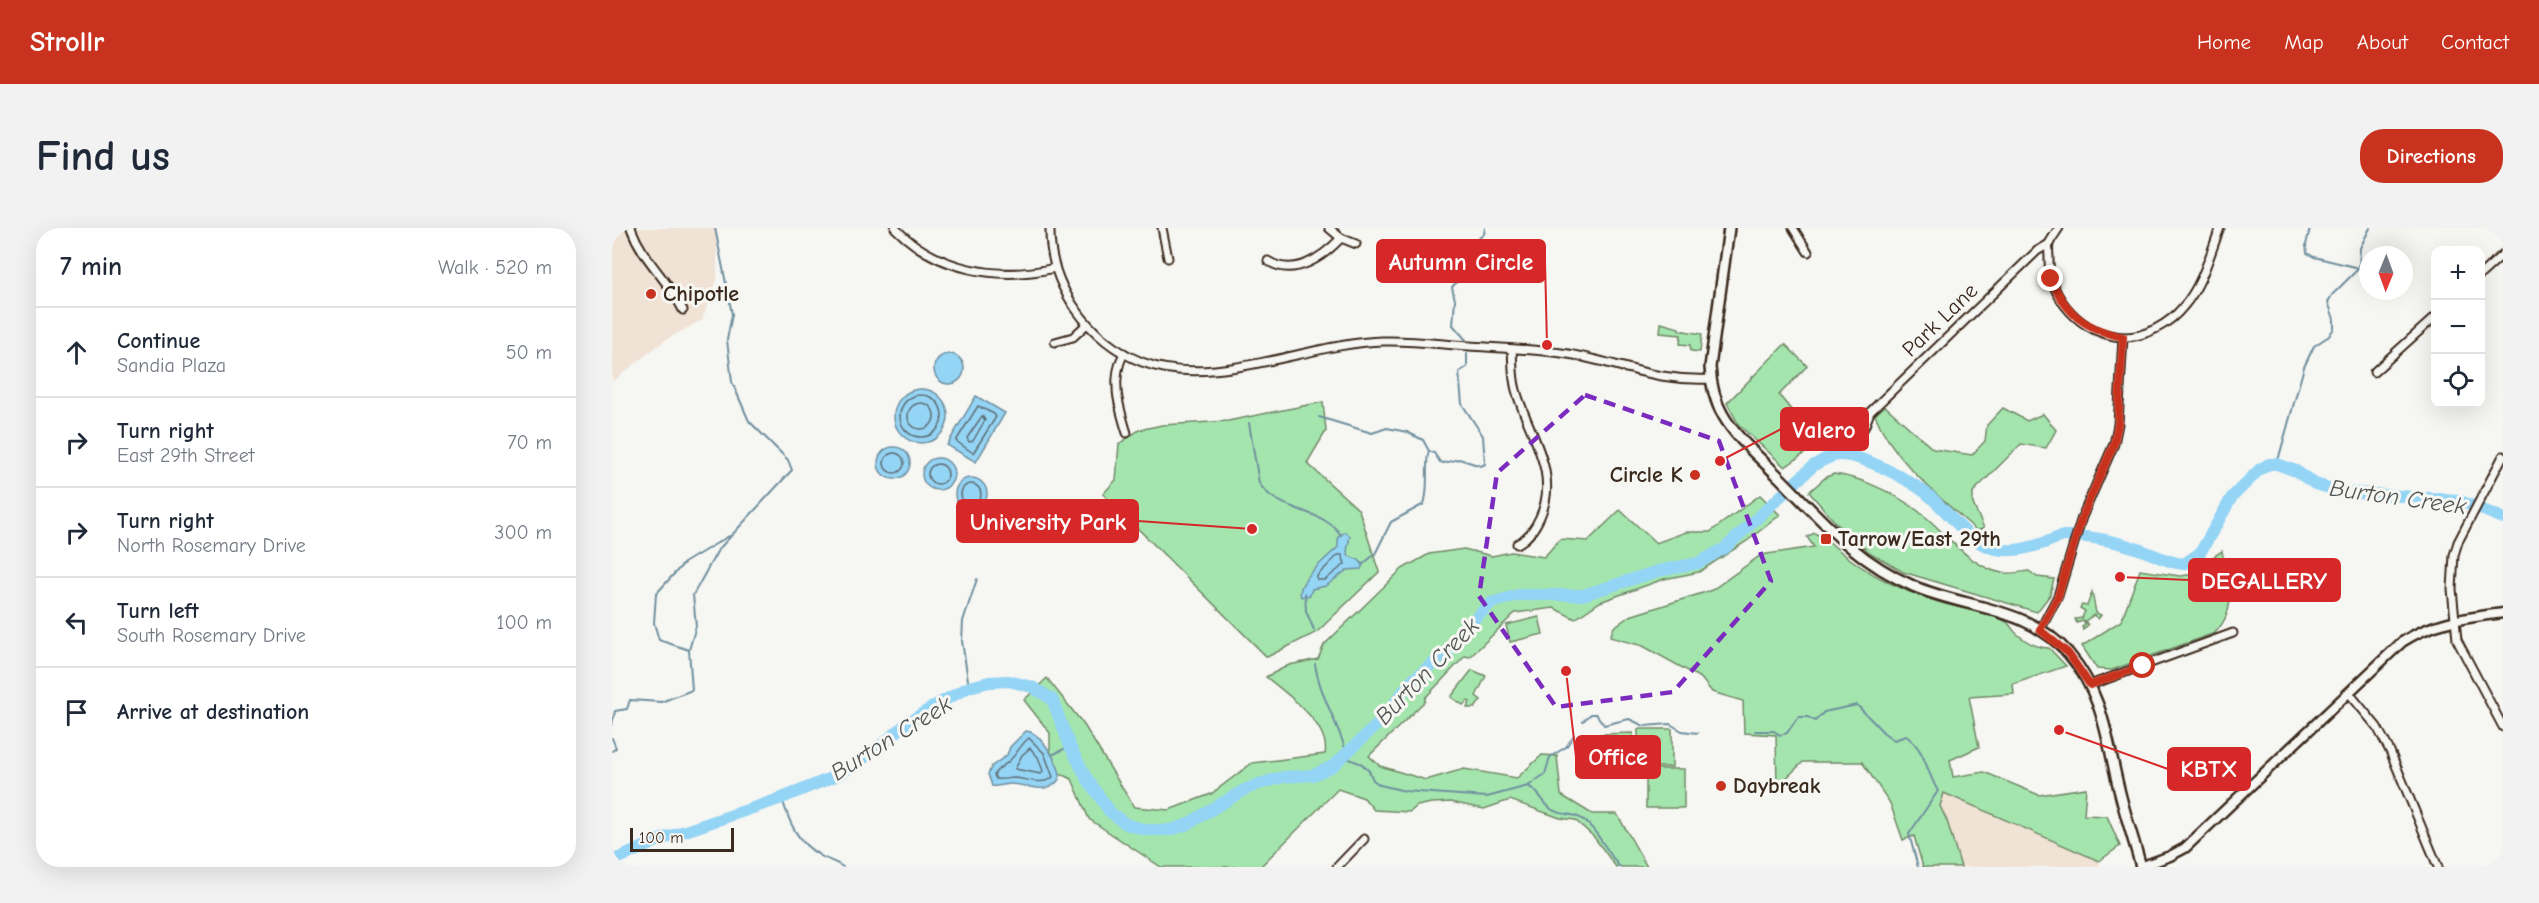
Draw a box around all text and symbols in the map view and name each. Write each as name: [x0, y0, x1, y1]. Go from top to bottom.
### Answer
text: Strollr: [30, 26, 104, 58]
text: Home: [2197, 30, 2251, 54]
text: Map: [2284, 30, 2324, 54]
text: About: [2357, 30, 2408, 54]
text: Contact: [2441, 30, 2509, 54]
button: Directions: [2360, 129, 2503, 183]
text: Find us: [36, 132, 170, 181]
callout: Autumn Circle: [1377, 240, 1545, 282]
north arrow: [2359, 246, 2413, 300]
map controls: [2431, 246, 2485, 408]
button: +: [2431, 246, 2485, 300]
text: Autumn Circle: [1389, 248, 1534, 276]
text: 7 min: [60, 252, 122, 282]
text: Walk · 520 m: [438, 256, 552, 279]
route end: [2037, 265, 2063, 291]
street label: Park Lane: [1897, 278, 1983, 362]
place label: Chipotle: [663, 281, 739, 307]
marker: Chipotle: [644, 287, 658, 301]
button: −: [2431, 300, 2485, 354]
text: Continue: [117, 328, 200, 354]
icon: ahead: [60, 336, 93, 369]
text: 50 m: [506, 341, 552, 364]
text: Sandia Plaza: [117, 354, 226, 377]
button: locate: [2431, 354, 2485, 408]
callout: Valero: [1781, 408, 1868, 450]
text: Valero: [1792, 416, 1856, 444]
text: Turn right: [117, 418, 214, 444]
icon: right: [60, 426, 93, 459]
text: 70 m: [507, 431, 552, 454]
text: East 29th Street: [117, 444, 254, 467]
place label: Circle K: [1610, 462, 1683, 488]
marker: Circle K: [1688, 468, 1702, 482]
water label: Burton Creek: [2328, 474, 2468, 520]
callout: University Park: [957, 500, 1138, 542]
text: Turn right: [117, 508, 214, 534]
text: University Park: [970, 508, 1127, 536]
icon: right: [60, 516, 93, 549]
text: 300 m: [494, 521, 552, 544]
place label: Tarrow/East 29th: [1838, 526, 2001, 552]
marker: Tarrow/East 29th: [1819, 532, 1833, 546]
text: North Rosemary Drive: [117, 534, 306, 557]
callout: DEGALLERY: [2189, 559, 2340, 601]
text: DEGALLERY: [2201, 567, 2327, 595]
text: Turn left: [117, 598, 199, 624]
icon: left: [60, 606, 93, 639]
text: 100 m: [497, 611, 552, 634]
water label: Burton Creek: [1369, 612, 1485, 730]
text: South Rosemary Drive: [117, 624, 306, 647]
route start: [2129, 652, 2155, 678]
water label: Burton Creek: [825, 690, 957, 786]
icon: arrive: [60, 696, 93, 729]
text: Arrive at destination: [117, 699, 309, 725]
callout: Office: [1576, 736, 1660, 778]
text: Office: [1588, 743, 1648, 771]
callout: KBTX: [2168, 748, 2250, 790]
text: KBTX: [2180, 755, 2238, 783]
place label: Daybreak: [1733, 773, 1821, 799]
marker: Daybreak: [1714, 779, 1728, 793]
scale bar: [630, 825, 734, 852]
text: 100 m: [639, 829, 683, 847]

